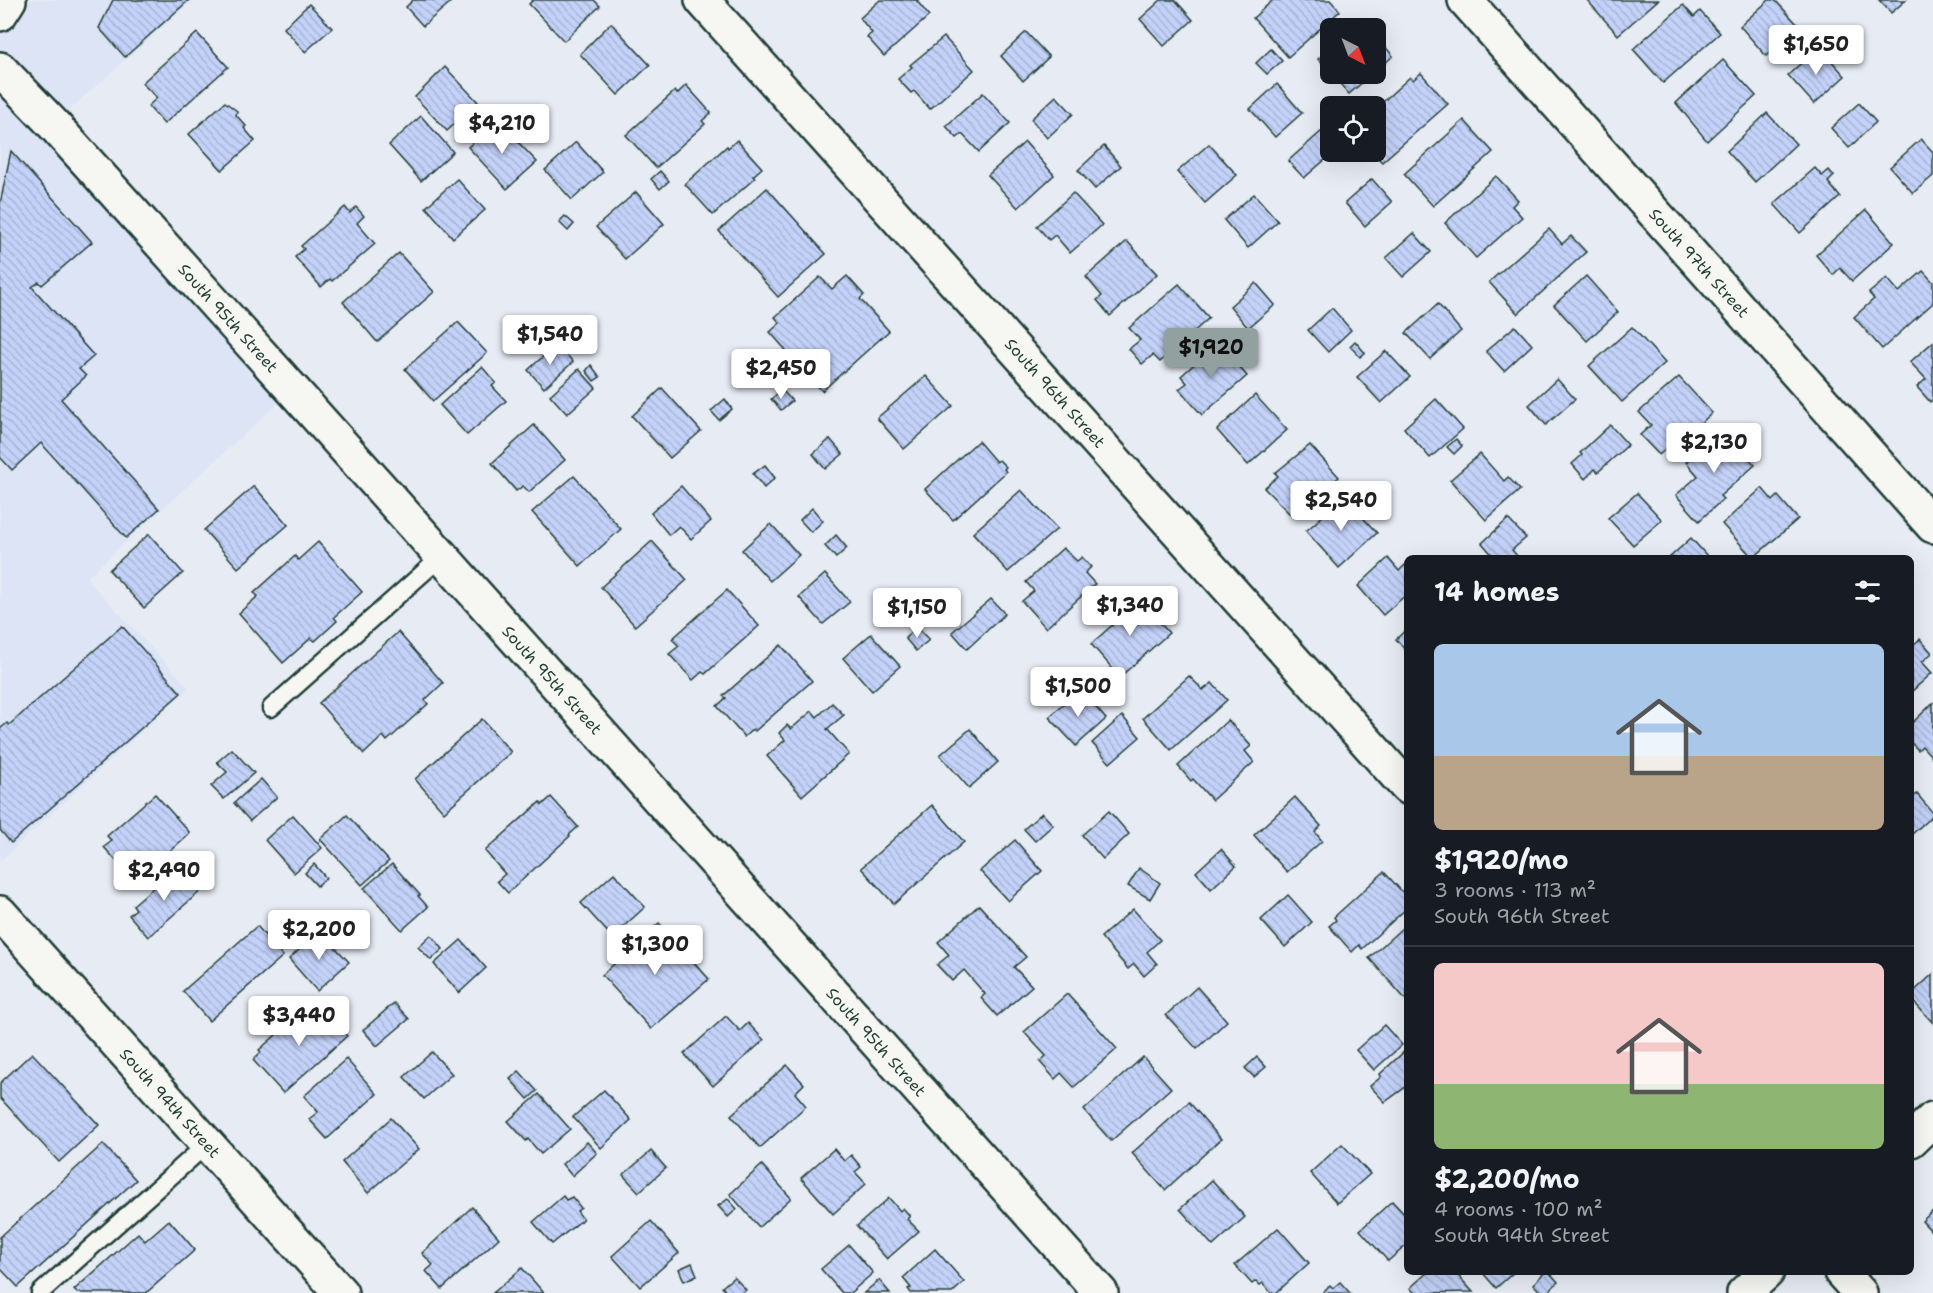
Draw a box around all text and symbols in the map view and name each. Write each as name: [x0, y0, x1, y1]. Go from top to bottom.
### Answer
north arrow: [1320, 18, 1386, 84]
map controls: [1320, 18, 1386, 162]
pin: $1,650: [1767, 25, 1865, 76]
text: $1,650: [1783, 31, 1849, 57]
button: locate: [1320, 96, 1386, 162]
pin: $4,210: [453, 104, 551, 155]
text: $4,210: [468, 110, 536, 136]
street label: South 97th Street: [1644, 204, 1754, 322]
street label: South 95th Street: [173, 259, 283, 377]
pin: $1,540: [501, 315, 599, 366]
text: $1,540: [516, 321, 584, 347]
pin: $1,920: [1162, 328, 1260, 379]
street label: South 96th Street: [1000, 334, 1110, 452]
text: $1,920: [1178, 334, 1244, 360]
pin: $2,450: [732, 349, 830, 400]
text: $2,450: [745, 355, 817, 381]
pin: $2,130: [1665, 423, 1763, 474]
text: $2,130: [1680, 429, 1748, 455]
pin: $2,540: [1292, 481, 1390, 532]
text: $2,540: [1304, 487, 1378, 513]
text: 14 homes: [1434, 574, 1560, 609]
icon: filters: [1851, 575, 1884, 608]
pin: $1,340: [1081, 586, 1179, 637]
pin: $1,150: [868, 588, 966, 639]
text: $1,340: [1096, 592, 1164, 618]
text: $1,150: [887, 594, 947, 620]
street label: South 95th Street: [497, 621, 607, 739]
pin: $1,500: [1029, 667, 1127, 718]
text: $1,500: [1044, 673, 1112, 699]
icon: home: [1605, 683, 1713, 791]
text: $1,920/mo: [1434, 842, 1569, 877]
pin: $2,490: [115, 851, 213, 902]
text: $2,490: [128, 857, 200, 883]
text: 3 rooms · 113 m²: [1434, 877, 1596, 903]
text: South 96th Street: [1434, 903, 1610, 929]
pin: $2,200: [270, 910, 368, 961]
text: $2,200: [282, 916, 356, 942]
pin: $1,300: [606, 925, 704, 976]
text: $1,300: [621, 931, 689, 957]
street label: South 95th Street: [821, 983, 931, 1101]
pin: $3,440: [250, 996, 348, 1047]
text: $3,440: [262, 1002, 336, 1028]
icon: home: [1605, 1002, 1713, 1110]
street label: South 94th Street: [115, 1044, 225, 1162]
text: $2,200/mo: [1434, 1161, 1580, 1196]
text: 4 rooms · 100 m²: [1434, 1196, 1603, 1222]
text: South 94th Street: [1434, 1222, 1610, 1248]

